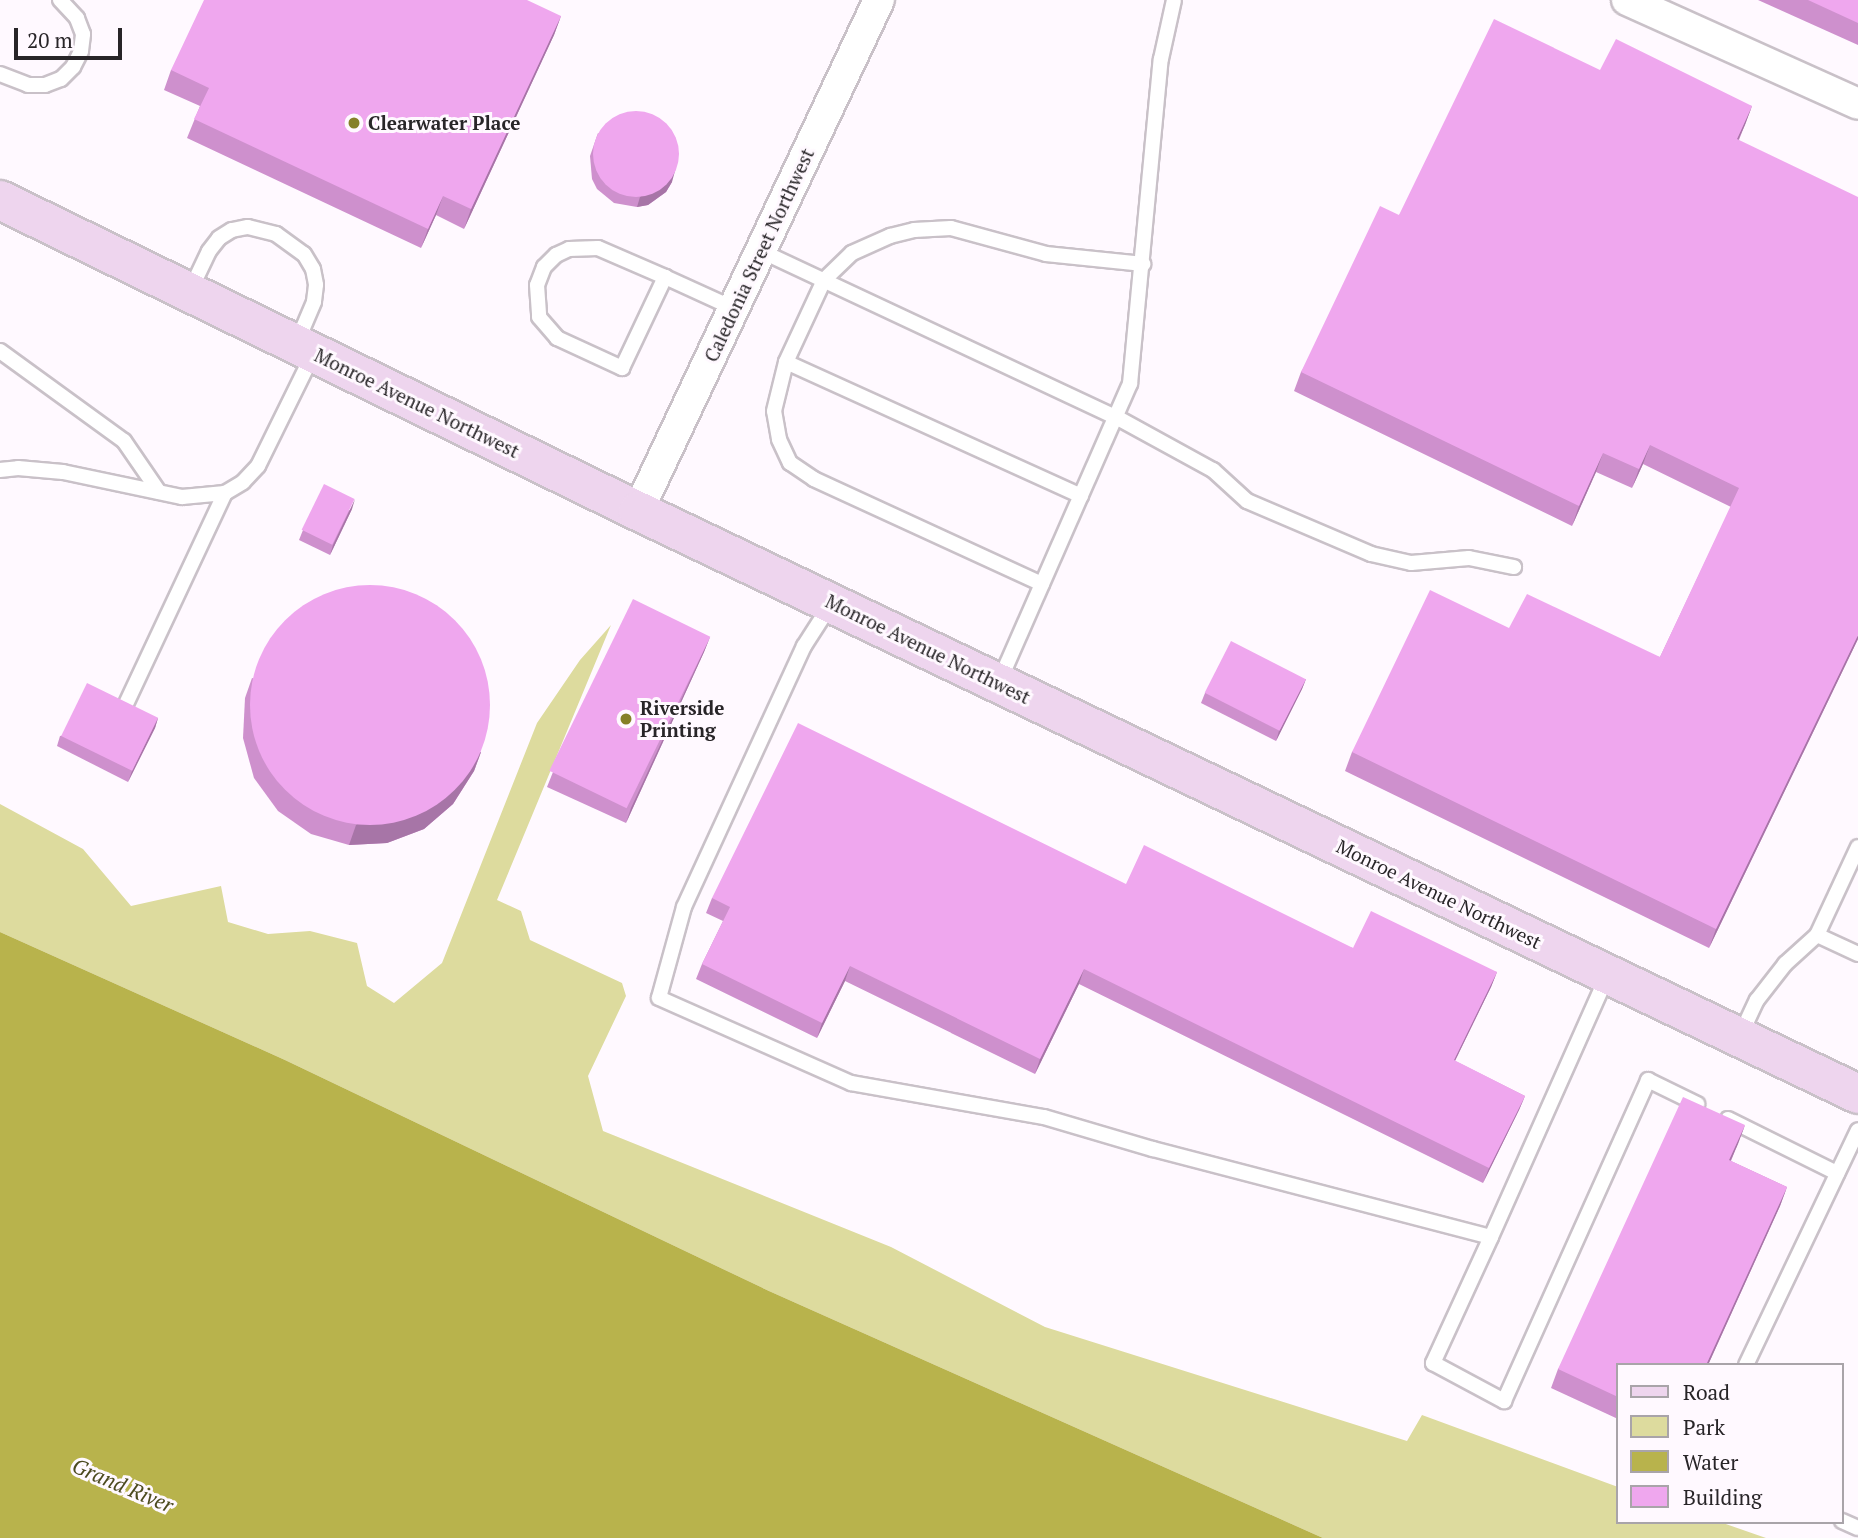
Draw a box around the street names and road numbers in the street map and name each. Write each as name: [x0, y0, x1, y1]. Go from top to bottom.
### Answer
street label: Caledonia Street Northwest: [699, 145, 819, 365]
street label: Monroe Avenue Northwest: [311, 343, 523, 463]
street label: Monroe Avenue Northwest: [822, 589, 1034, 709]
street label: Monroe Avenue Northwest: [1333, 834, 1545, 954]

